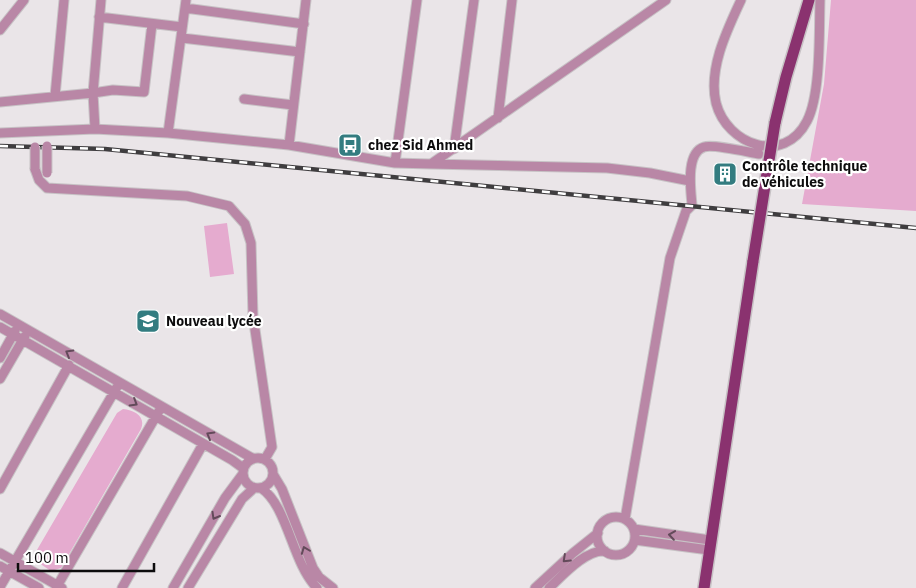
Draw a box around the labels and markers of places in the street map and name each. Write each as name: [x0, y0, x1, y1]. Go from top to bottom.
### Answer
bus stop icon: chez Sid Ahmed: [337, 132, 363, 158]
place label: chez Sid Ahmed: [368, 136, 473, 154]
place label: Contrôle technique de véhicules: [742, 157, 868, 191]
building icon: Contrôle technique de véhicules: [712, 161, 738, 187]
school or university icon: Nouveau lycée: [135, 308, 161, 334]
place label: Nouveau lycée: [166, 312, 262, 330]

